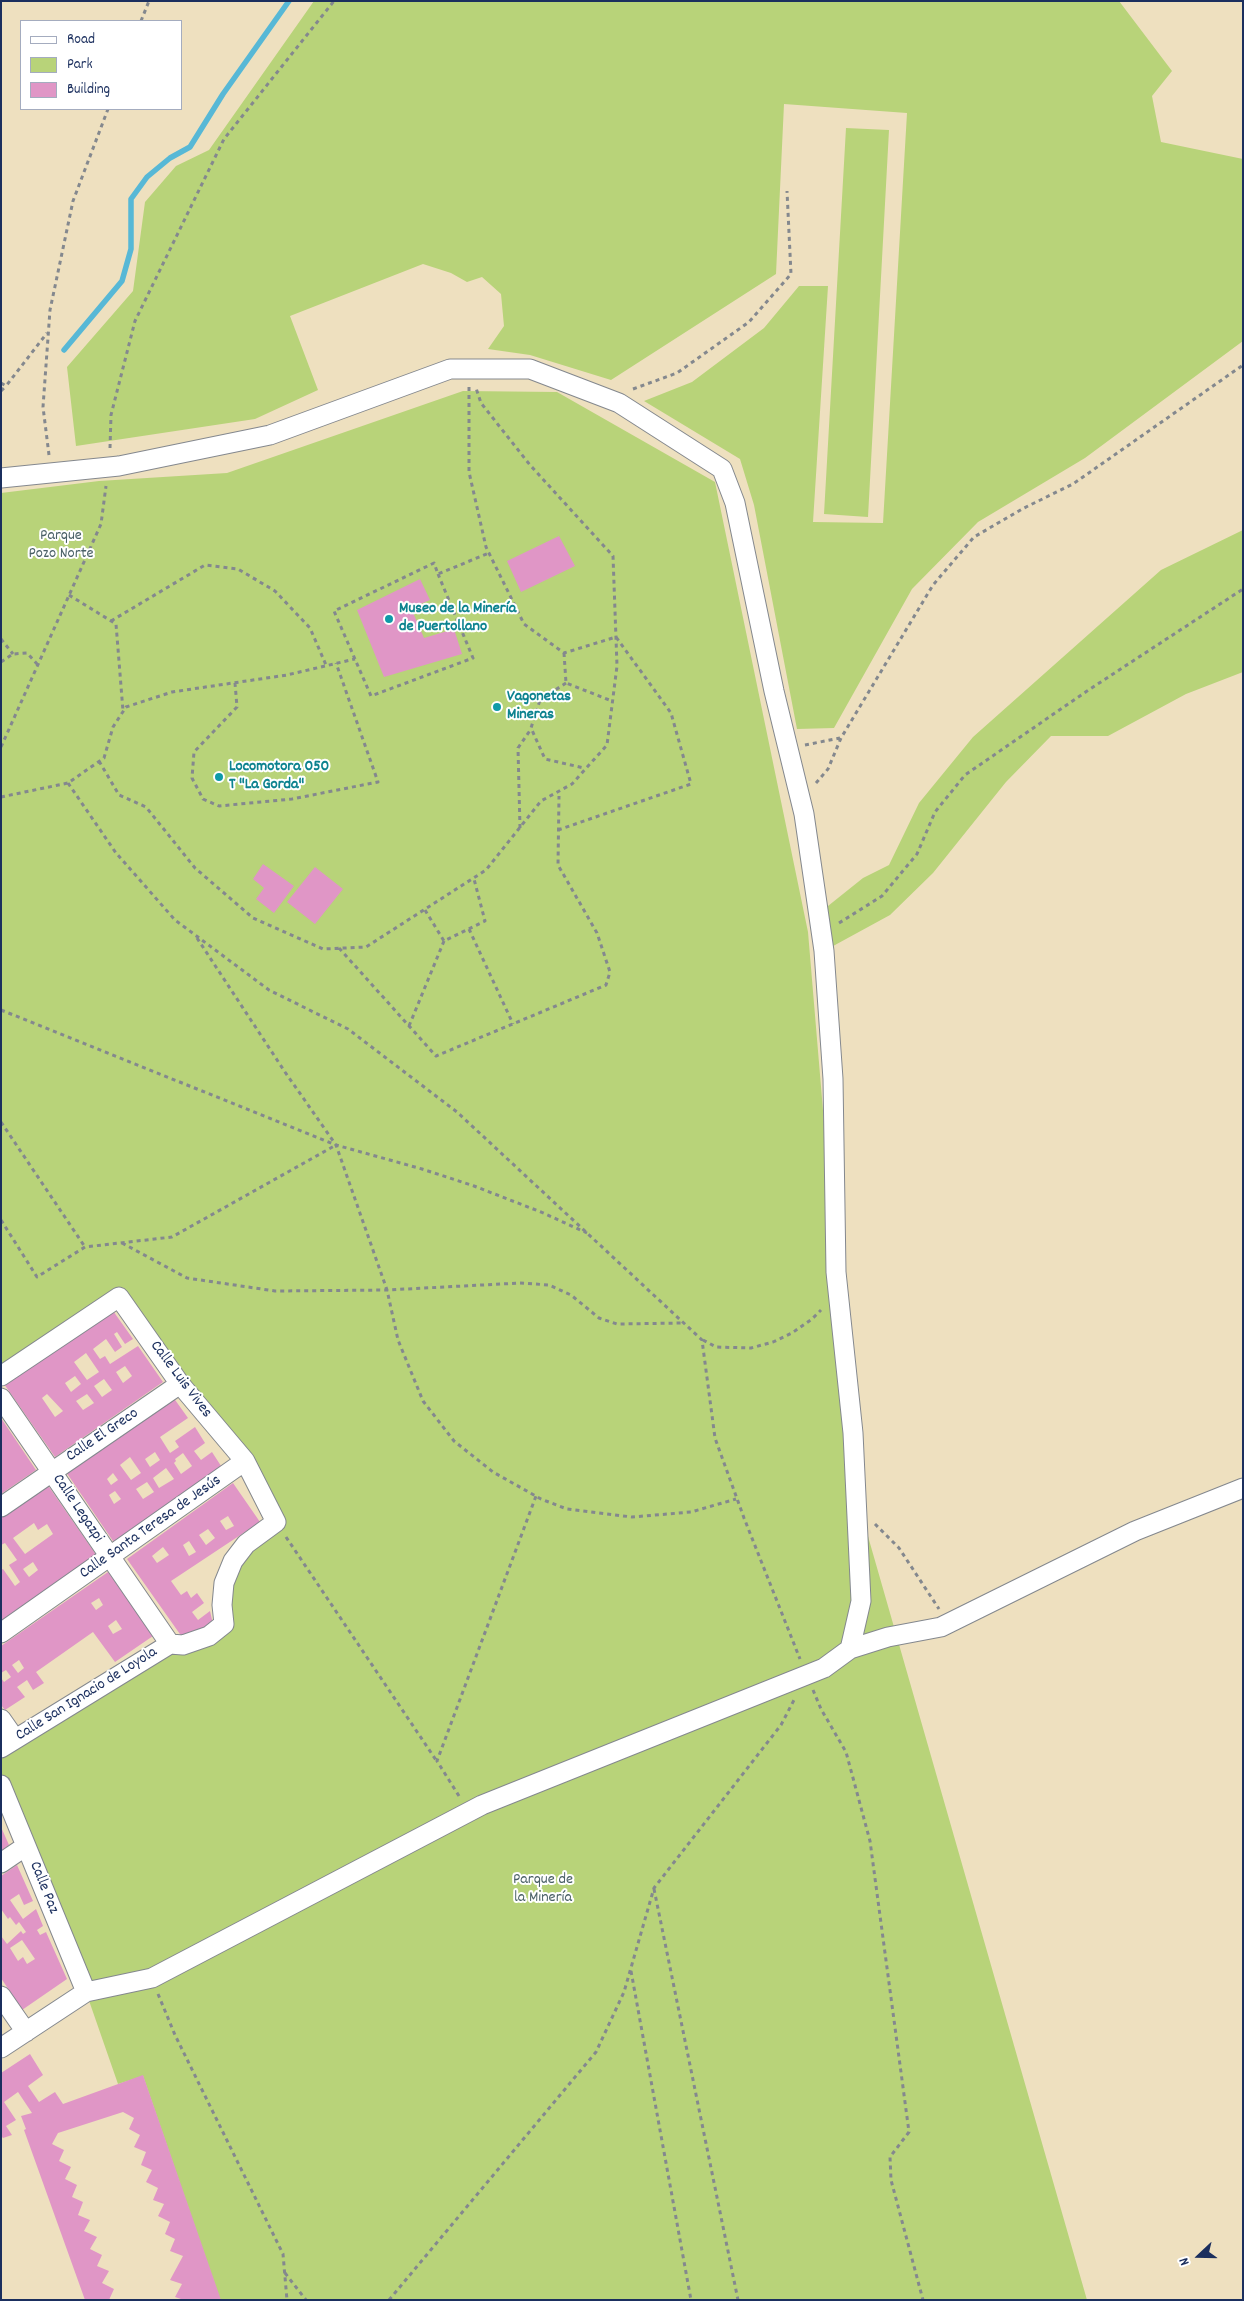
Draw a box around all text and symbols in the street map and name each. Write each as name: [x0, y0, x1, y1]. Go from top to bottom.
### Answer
legend: [20, 20, 182, 110]
text: Road: [67, 29, 95, 51]
text: Park: [67, 54, 93, 76]
text: Building: [67, 79, 110, 101]
park label: Parque Pozo Norte: [28, 527, 94, 565]
place label: Museo de la Minería de Puertollano: [399, 600, 516, 638]
marker: Museo de la Minería de Puertollano: [383, 613, 395, 625]
place label: Vagonetas Mineras: [507, 688, 571, 726]
marker: Vagonetas Mineras: [491, 701, 503, 713]
place label: Locomotora 050 T "La Gorda": [229, 758, 329, 796]
marker: Locomotora 050 T "La Gorda": [213, 771, 225, 783]
street label: Calle Luis Vives: [145, 1338, 215, 1422]
street label: Calle El Greco: [63, 1405, 143, 1467]
street label: Calle Legazpi: [47, 1471, 107, 1547]
street label: Calle Santa Teresa de Jesús: [76, 1472, 226, 1584]
street label: Calle San Ignacio de Loyola: [13, 1644, 161, 1746]
street label: Calle Paz: [24, 1859, 62, 1917]
park label: Parque de la Minería: [513, 1871, 573, 1909]
north arrow: [1174, 2231, 1224, 2281]
text: N: [1174, 2255, 1196, 2268]

